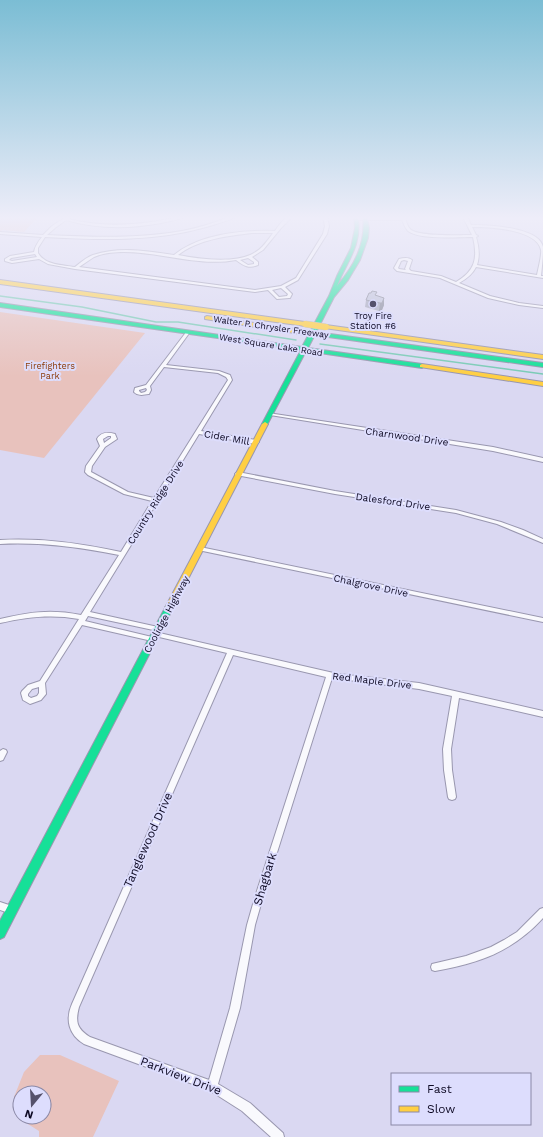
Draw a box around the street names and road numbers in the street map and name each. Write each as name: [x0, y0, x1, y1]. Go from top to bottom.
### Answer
street label: Walter P. Chrysler Freeway: [213, 314, 330, 340]
street label: West Square Lake Road: [219, 332, 323, 358]
street label: Charnwood Drive: [365, 425, 449, 448]
street label: Cider Mill: [203, 428, 251, 447]
street label: Country Ridge Drive: [125, 458, 186, 546]
street label: Dalesford Drive: [355, 491, 431, 512]
street label: Chalgrove Drive: [332, 572, 410, 599]
street label: Coolidge Highway: [142, 573, 192, 655]
street label: Red Maple Drive: [332, 670, 412, 691]
street label: Tanglewood Drive: [121, 790, 175, 890]
street label: Shagbark: [250, 851, 280, 907]
street label: Parkview Drive: [138, 1054, 224, 1098]

